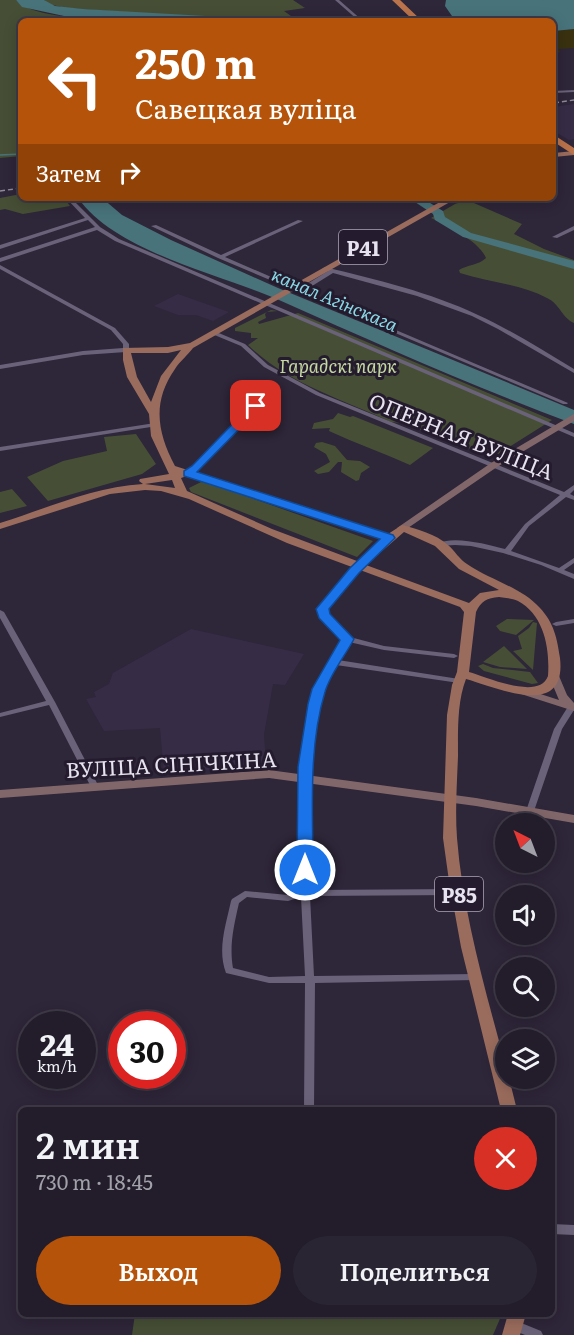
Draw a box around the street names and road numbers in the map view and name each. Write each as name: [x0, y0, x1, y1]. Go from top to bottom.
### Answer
road number: Р41: [339, 230, 387, 264]
street label: ОПЕРНАЯ ВУЛІЦА: [365, 384, 559, 486]
street label: ВУЛІЦА СІНІЧКІНА: [65, 742, 278, 784]
road number: Р85: [435, 877, 483, 911]

